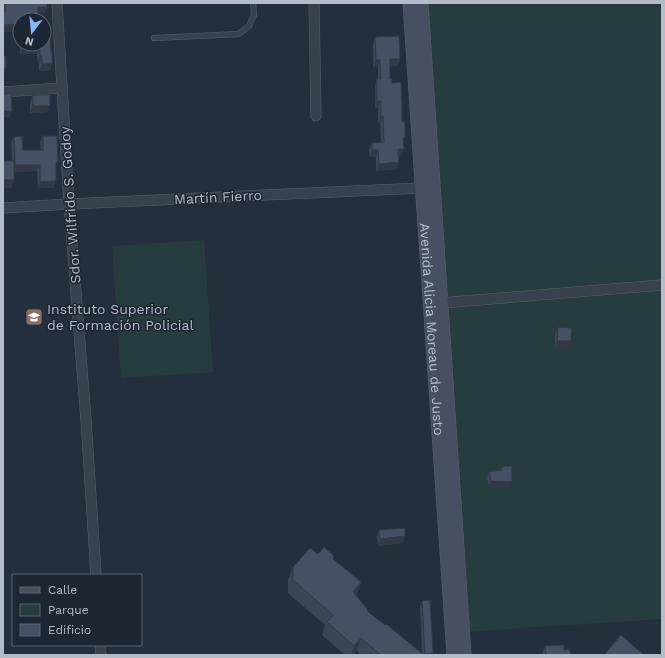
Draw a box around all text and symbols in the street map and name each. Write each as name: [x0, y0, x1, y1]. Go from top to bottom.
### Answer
north arrow: [12, 12, 52, 52]
text: N: [24, 34, 35, 49]
street label: Sdor. Wilfrido S. Godoy: [56, 125, 83, 284]
street label: Martín Fierro: [174, 187, 262, 207]
street label: Avenida Alicia Moreau de Justo: [417, 222, 447, 436]
place label: Instituto Superior de Formación Policial: [47, 301, 194, 333]
school or university icon: Instituto Superior de Formación Policial: [24, 307, 44, 327]
legend: [12, 574, 142, 646]
text: Calle: [48, 583, 77, 597]
text: Parque: [48, 603, 89, 617]
text: Edificio: [48, 623, 91, 637]

